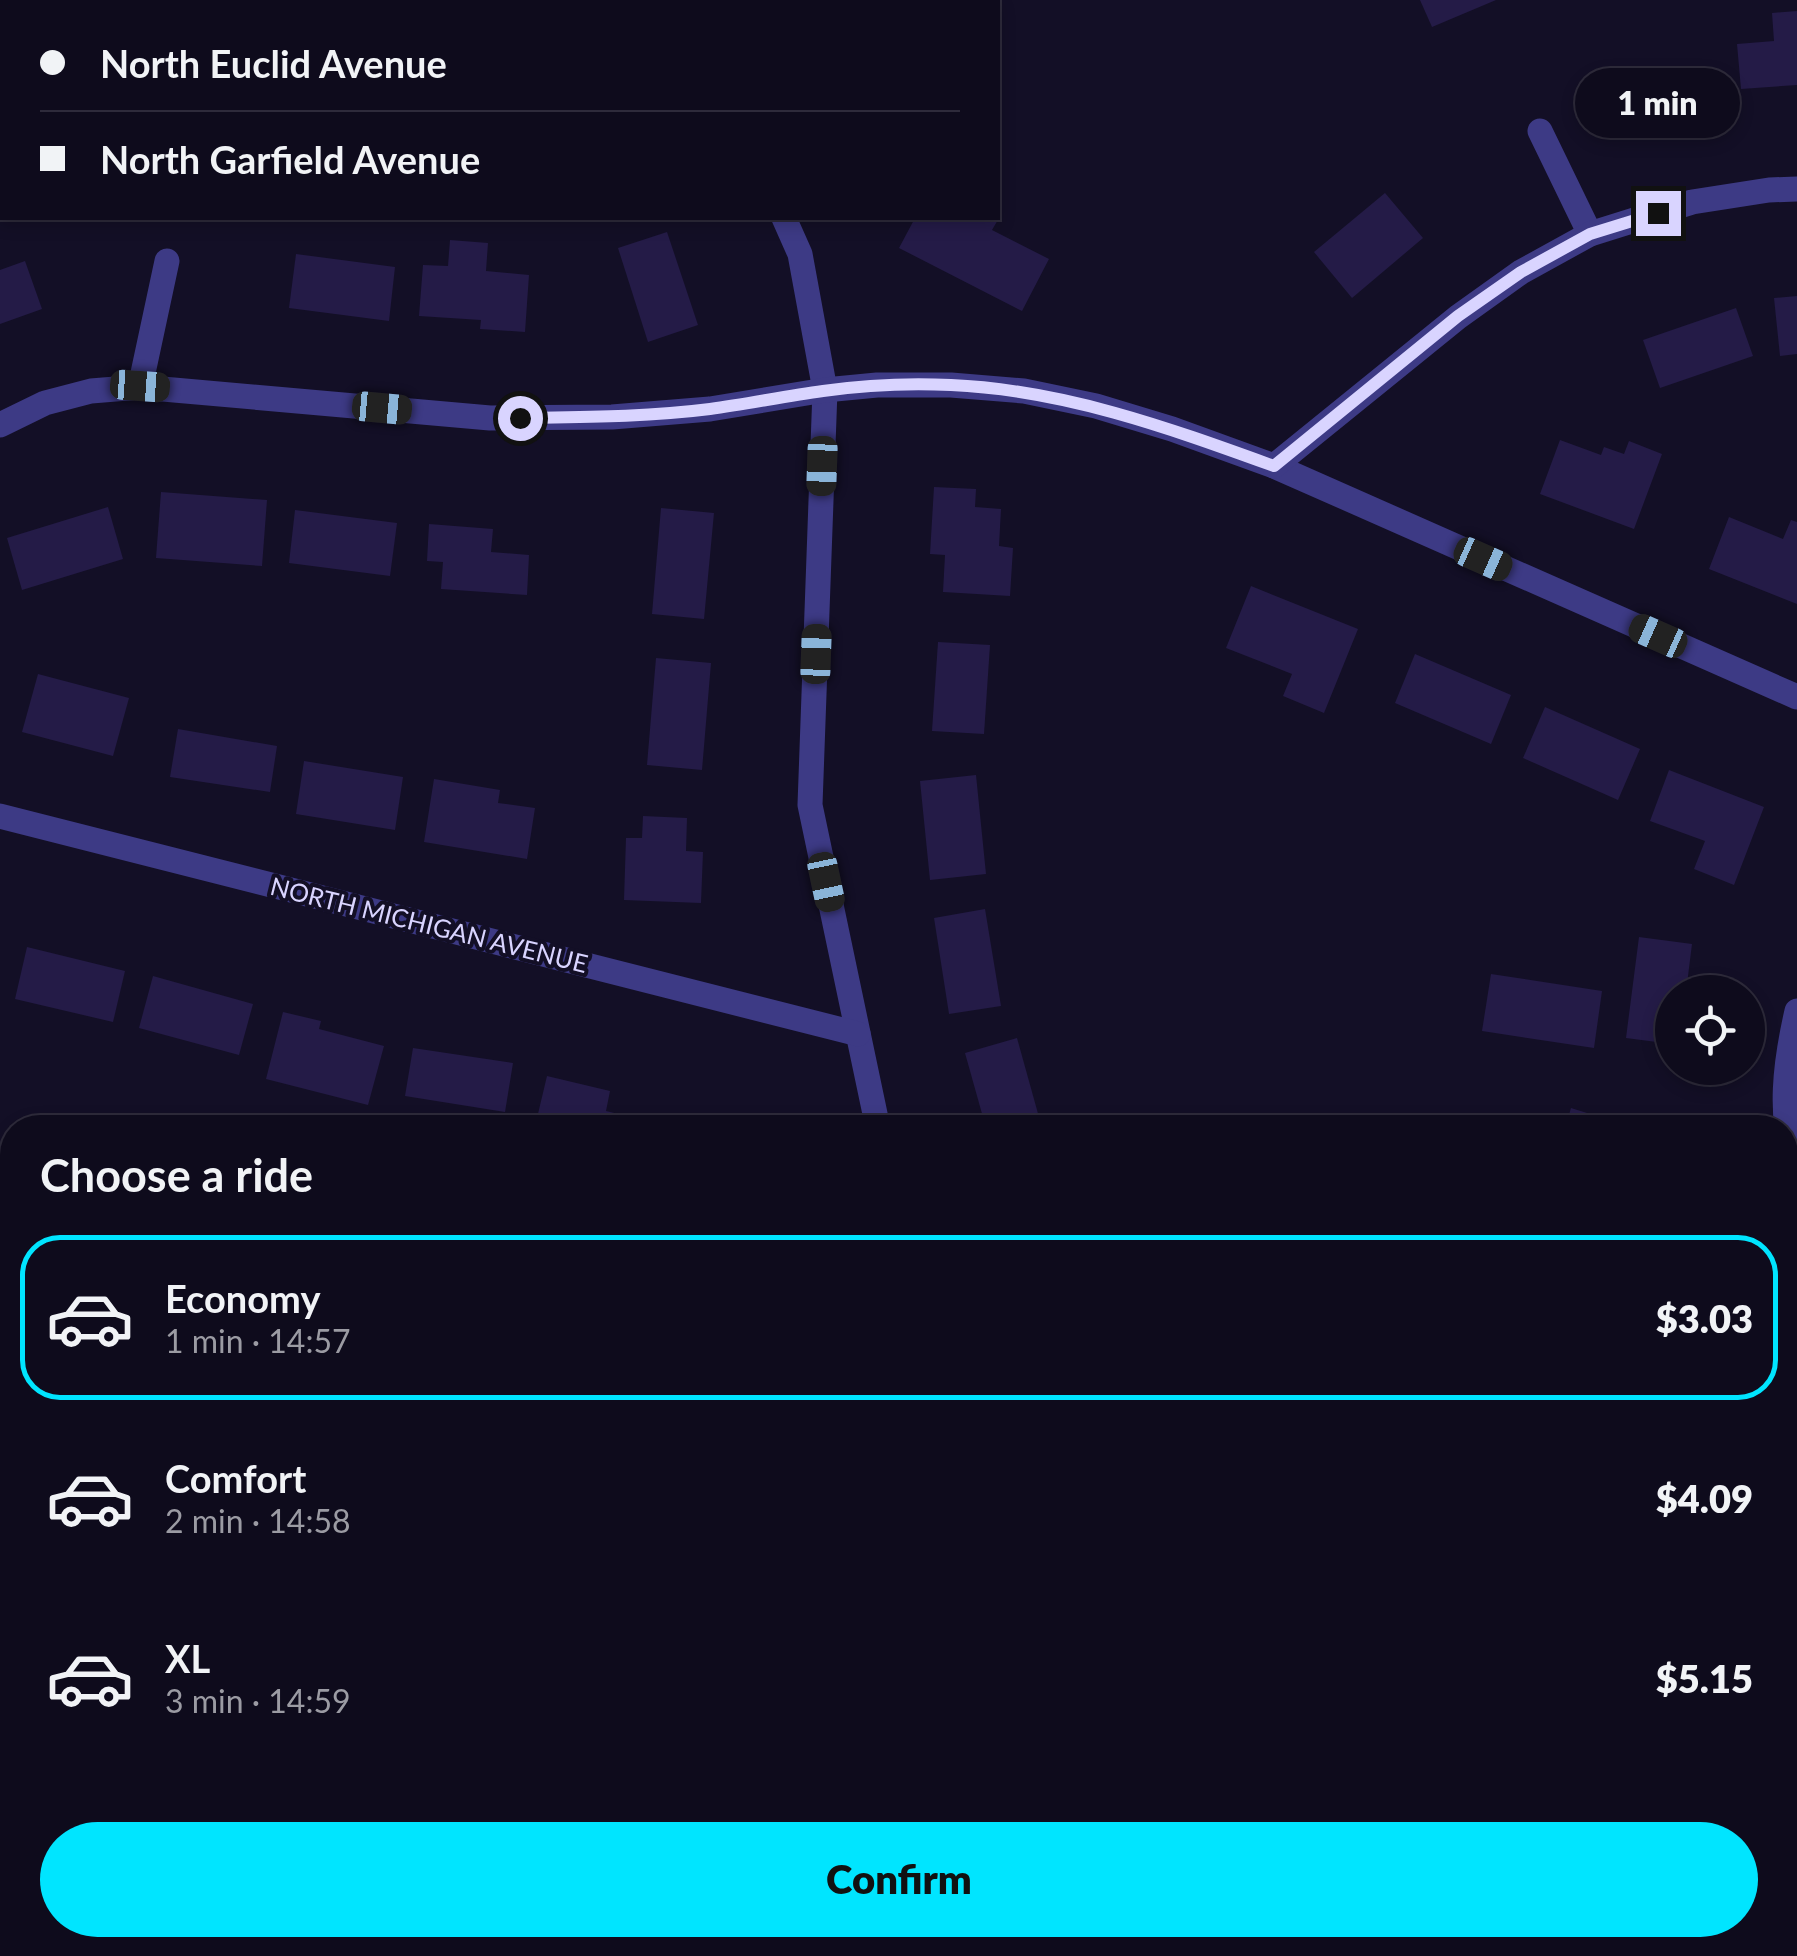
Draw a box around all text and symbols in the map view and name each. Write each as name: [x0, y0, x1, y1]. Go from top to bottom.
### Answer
text: North Euclid Avenue: [100, 40, 447, 86]
callout: 1 min: [1576, 68, 1740, 138]
text: 1 min: [1618, 83, 1697, 122]
text: North Garfield Avenue: [100, 136, 480, 182]
route end: [1636, 191, 1681, 236]
car: [109, 369, 171, 403]
car: [351, 390, 413, 426]
route start: [498, 396, 543, 441]
car: [806, 435, 838, 497]
car: [1449, 533, 1517, 585]
car: [1624, 610, 1692, 662]
car: [800, 623, 832, 685]
car: [805, 850, 847, 914]
street label: NORTH MICHIGAN AVENUE: [267, 870, 591, 978]
map controls: [1655, 975, 1765, 1085]
button: locate: [1655, 975, 1765, 1085]
text: Choose a ride: [40, 1148, 313, 1202]
icon: car: [45, 1273, 135, 1363]
text: Economy: [165, 1275, 320, 1321]
text: $3.03: [1656, 1295, 1753, 1341]
text: 1 min · 14:57: [165, 1321, 351, 1360]
icon: car: [45, 1453, 135, 1543]
text: Comfort: [165, 1455, 306, 1501]
text: $4.09: [1656, 1475, 1753, 1521]
text: 2 min · 14:58: [165, 1501, 351, 1540]
icon: car: [45, 1633, 135, 1723]
text: XL: [165, 1635, 210, 1681]
text: $5.15: [1656, 1655, 1753, 1701]
text: 3 min · 14:59: [165, 1681, 351, 1720]
button: Confirm: [40, 1822, 1758, 1937]

